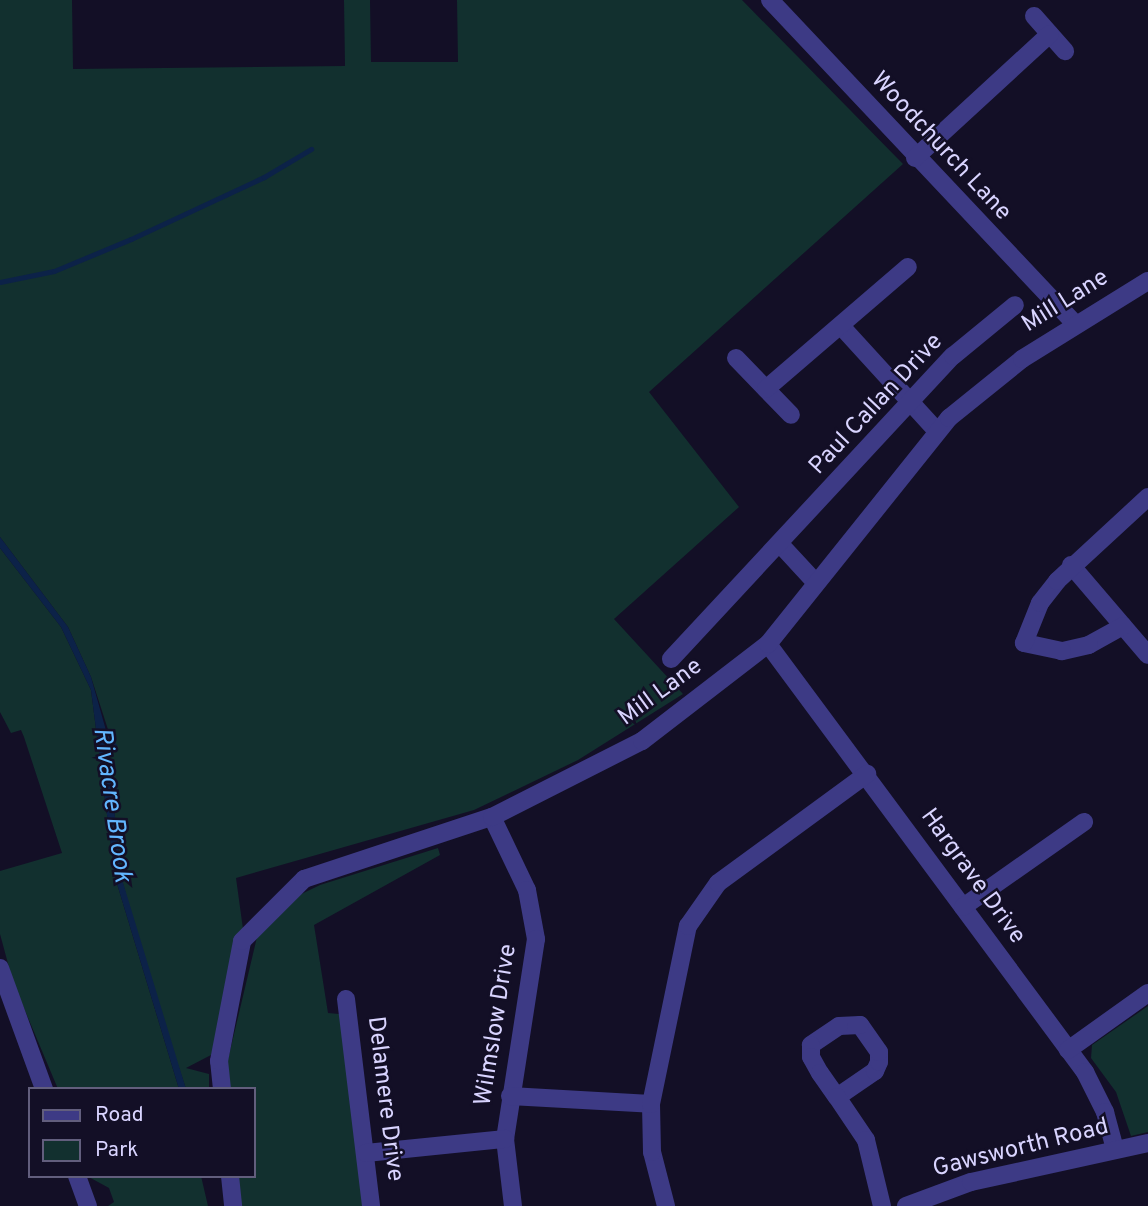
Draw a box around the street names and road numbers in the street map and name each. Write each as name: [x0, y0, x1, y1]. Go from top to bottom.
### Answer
street label: Woodchurch Lane: [864, 67, 1016, 227]
street label: Mill Lane: [1017, 264, 1115, 340]
street label: Paul Callan Drive: [804, 328, 950, 482]
street label: Mill Lane: [613, 653, 709, 733]
street label: Hargrave Drive: [913, 804, 1031, 950]
street label: Wilmslow Drive: [470, 942, 524, 1108]
street label: Delamere Drive: [360, 1015, 408, 1183]
street label: Gawsworth Road: [930, 1113, 1112, 1185]

